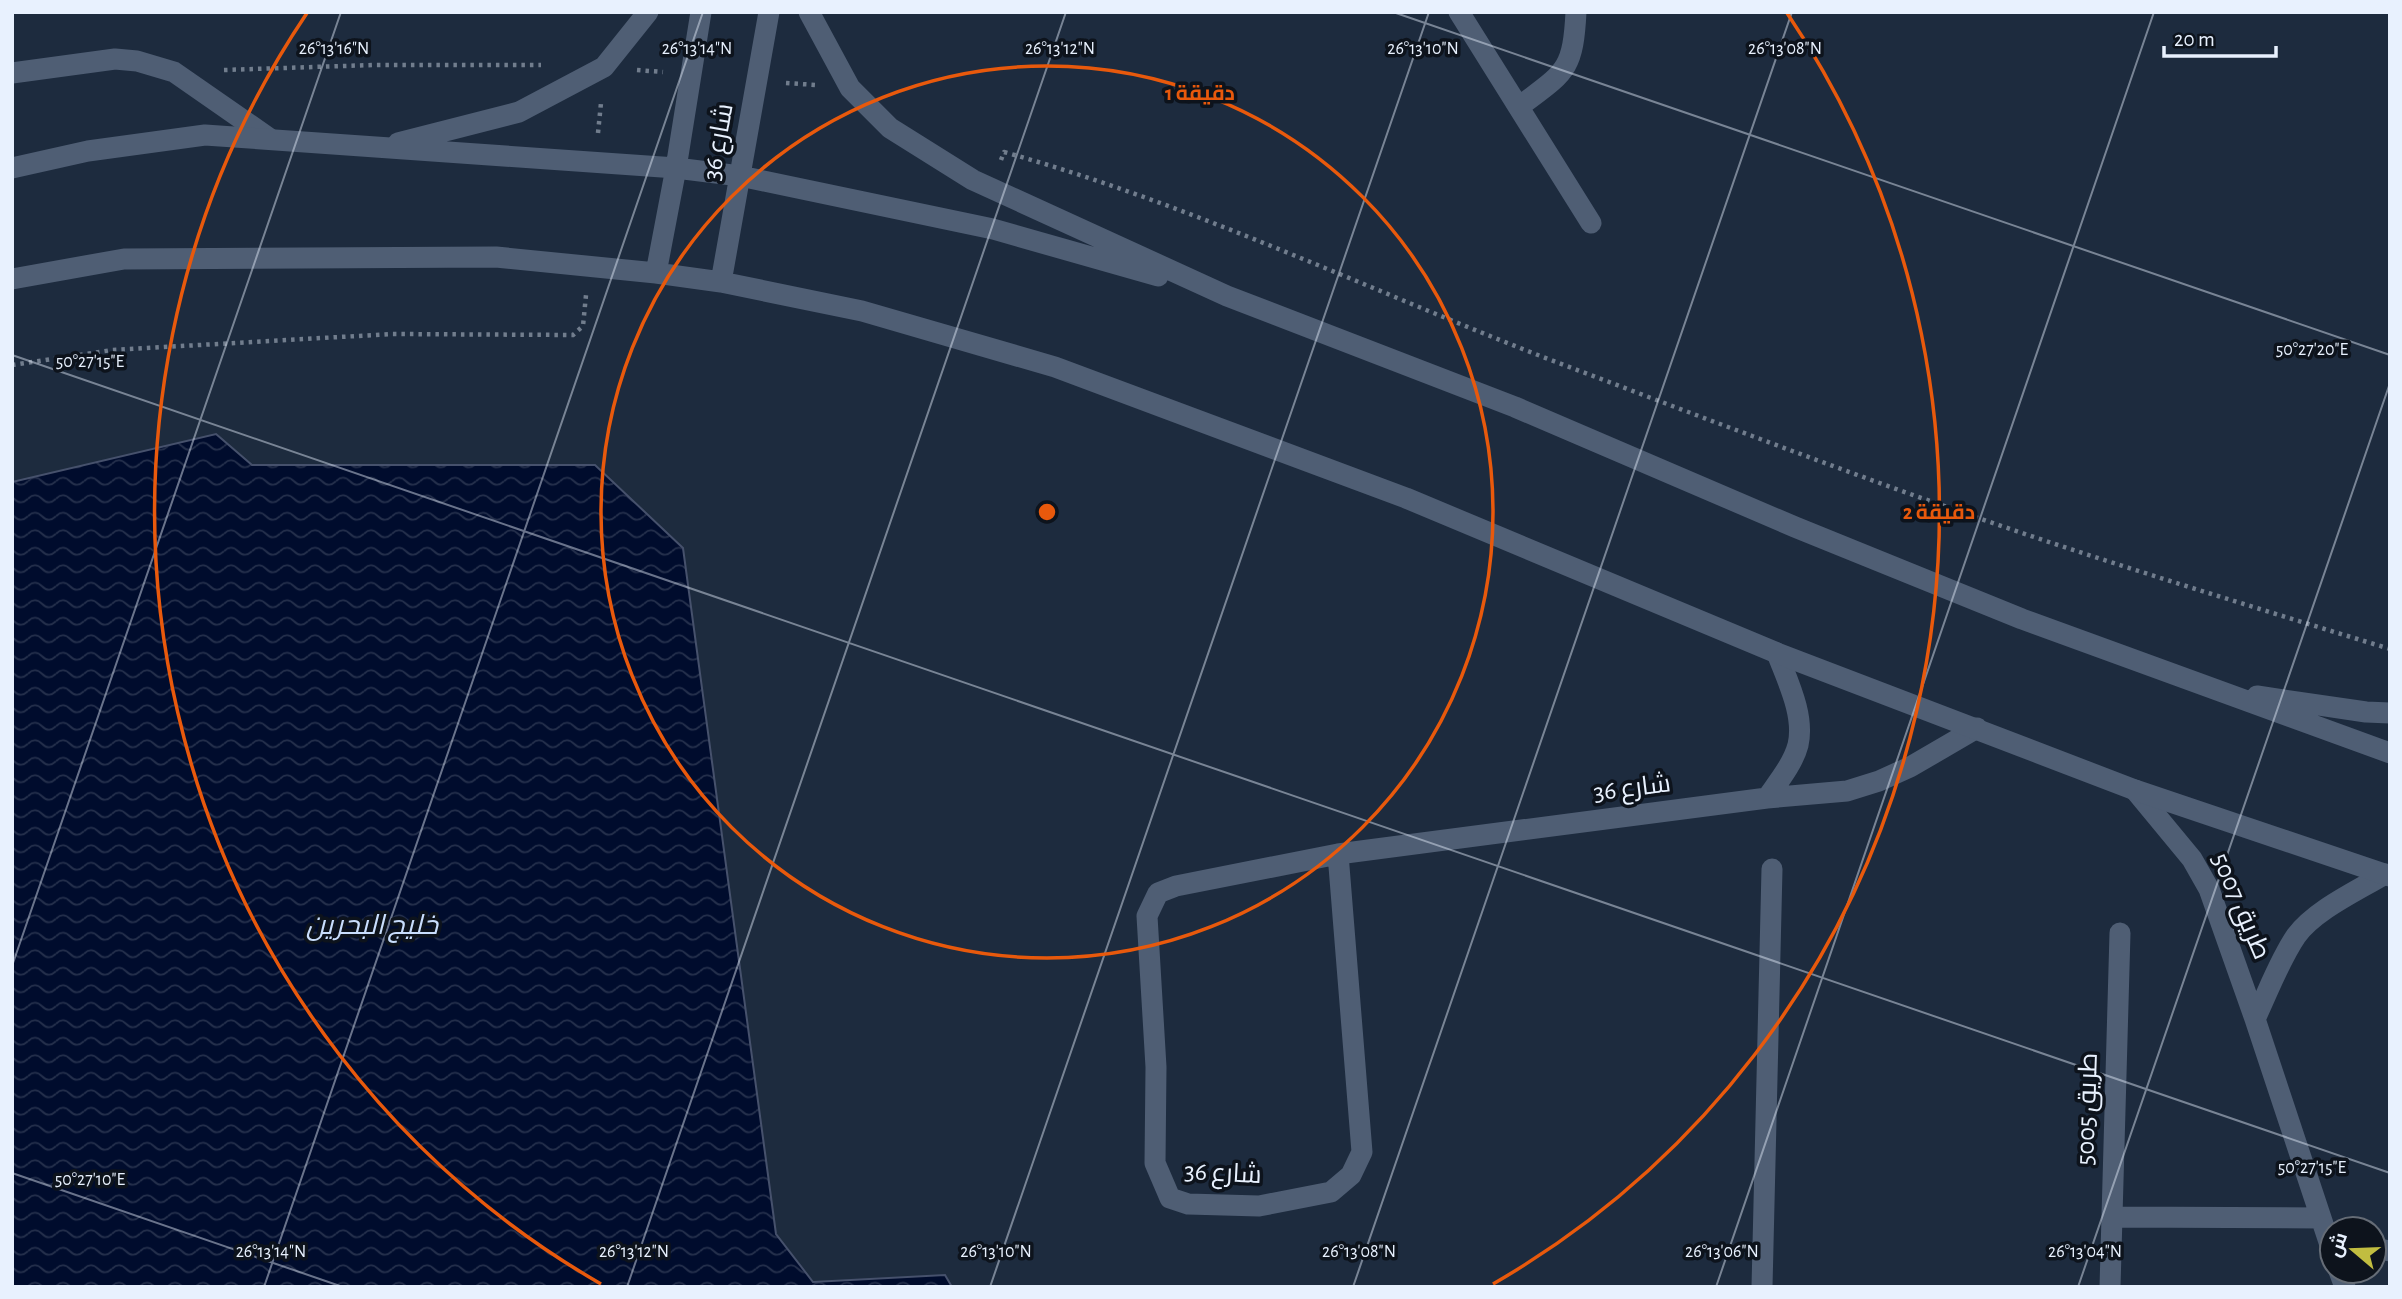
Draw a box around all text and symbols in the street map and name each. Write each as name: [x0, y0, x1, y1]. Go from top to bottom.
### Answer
scale bar: [2164, 14, 2276, 58]
text: 20 m: [2174, 29, 2215, 50]
text: 26°13'16"N: [299, 40, 369, 58]
text: 26°13'14"N: [662, 40, 732, 58]
text: 26°13'12"N: [1025, 40, 1095, 58]
text: 26°13'10"N: [1387, 40, 1459, 58]
text: 26°13'08"N: [1748, 40, 1822, 58]
text: 1 دقيقة: [1165, 83, 1235, 105]
street label: شارع 36: [698, 102, 740, 183]
text: 50°27'20"E: [2276, 341, 2349, 359]
text: 50°27'15"E: [56, 353, 125, 371]
centre of rings: [1035, 500, 1059, 524]
text: 2 دقيقة: [1903, 502, 1975, 524]
street label: شارع 36: [1592, 770, 1672, 809]
street label: طريق 5007: [2205, 849, 2275, 964]
water label: خليج البحرين: [306, 912, 440, 943]
street label: طريق 5005: [2072, 1052, 2104, 1166]
street label: شارع 36: [1183, 1158, 1262, 1191]
text: 50°27'15"E: [2278, 1159, 2347, 1177]
text: 50°27'10"E: [55, 1171, 126, 1189]
north arrow: [2318, 1215, 2388, 1285]
text: ش: [2324, 1230, 2352, 1260]
text: 26°13'14"N: [236, 1243, 306, 1261]
text: 26°13'12"N: [599, 1243, 669, 1261]
text: 26°13'10"N: [960, 1243, 1032, 1261]
text: 26°13'08"N: [1322, 1243, 1396, 1261]
text: 26°13'06"N: [1685, 1243, 1759, 1261]
text: 26°13'04"N: [2048, 1243, 2122, 1261]

